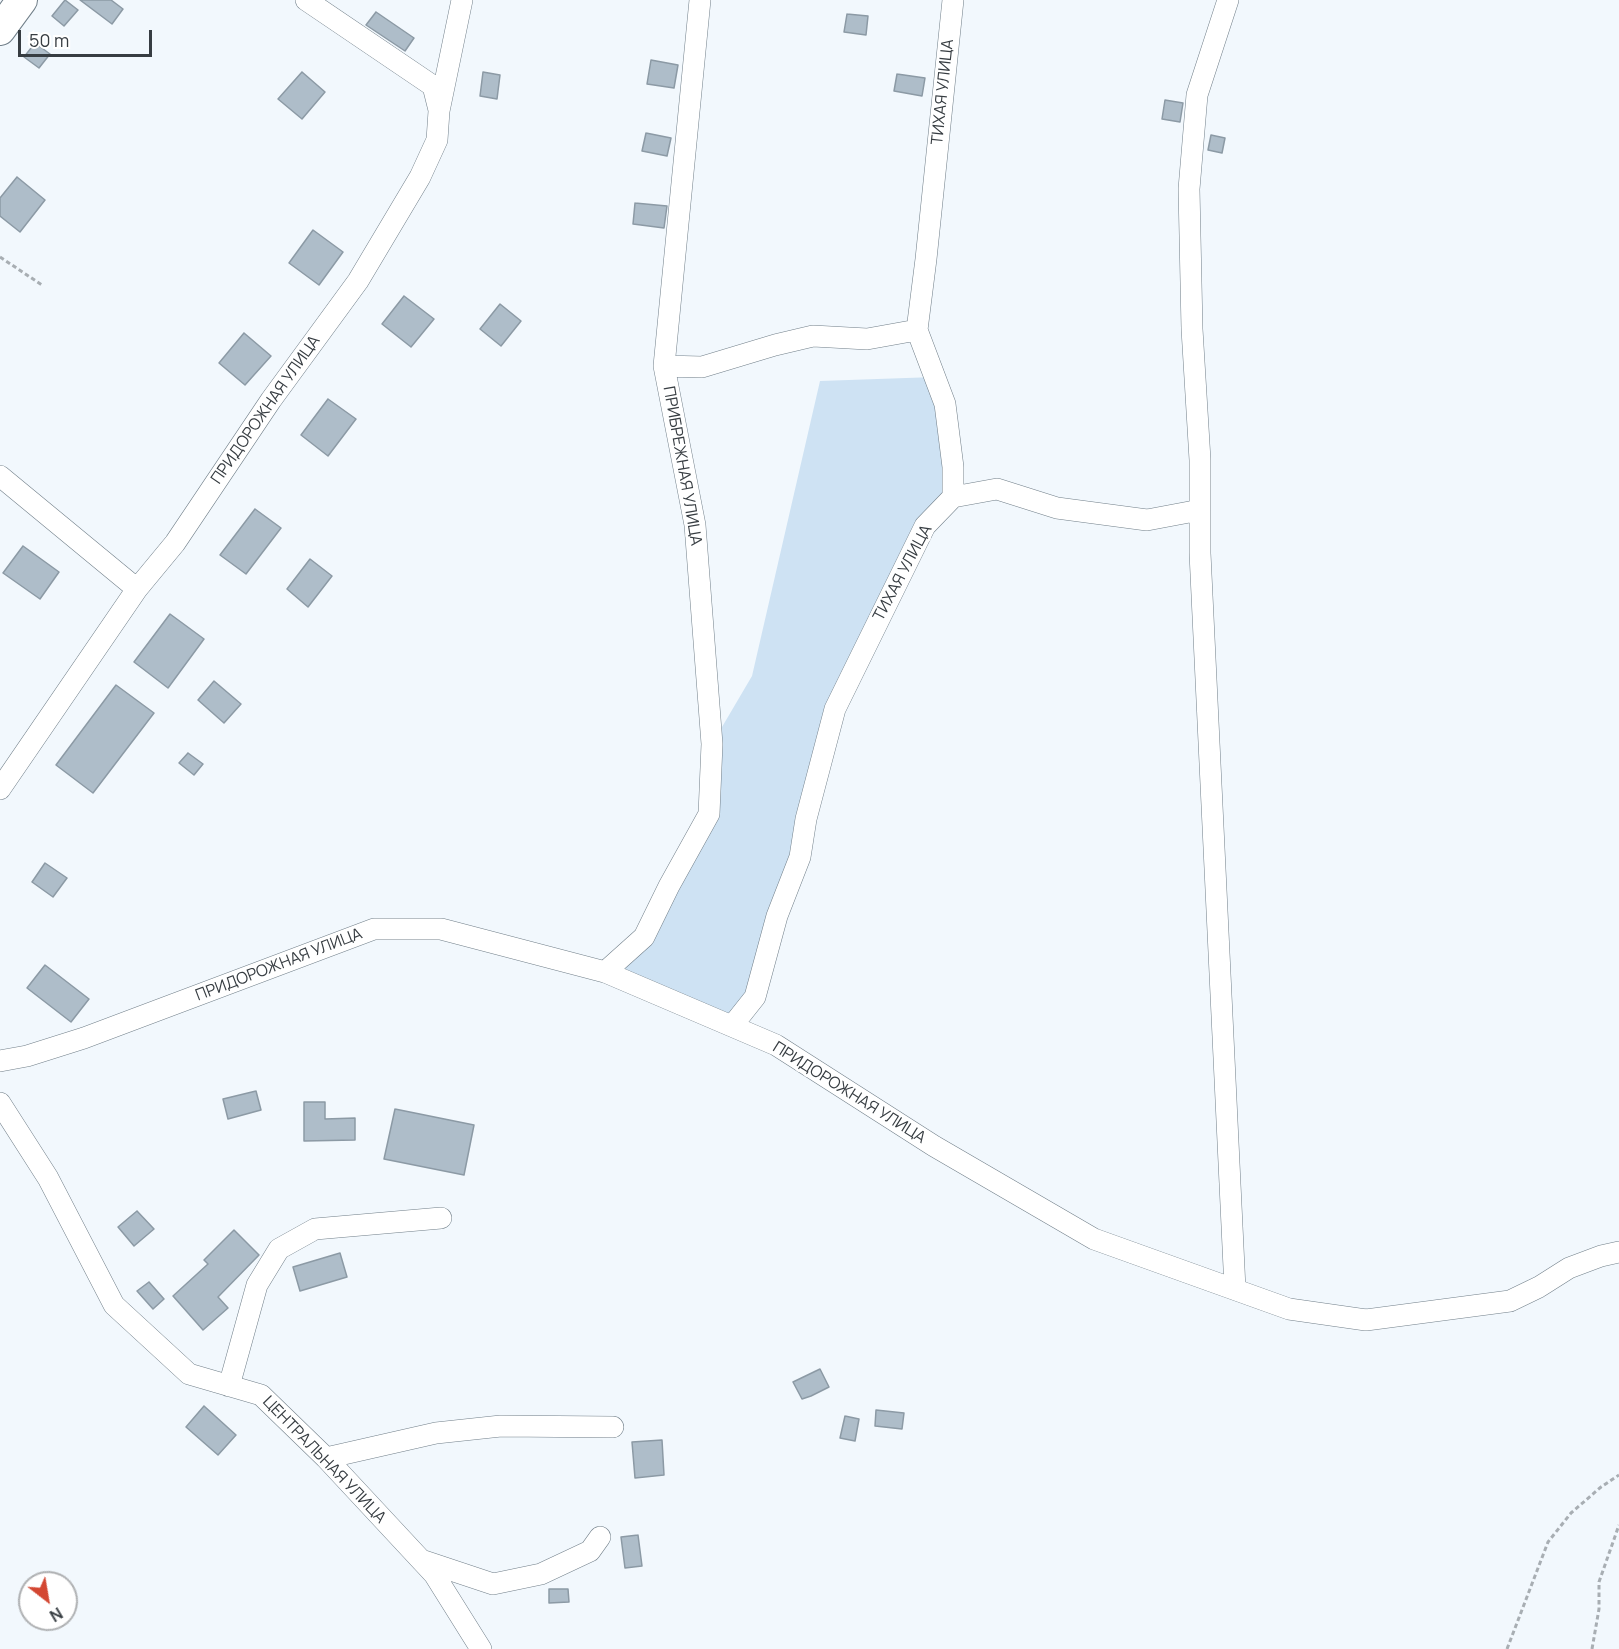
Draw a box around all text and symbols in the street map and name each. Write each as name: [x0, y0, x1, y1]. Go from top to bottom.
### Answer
scale bar: [21, 18, 154, 56]
text: 50 m: [29, 28, 69, 52]
street label: ТИХАЯ УЛИЦА: [928, 38, 958, 146]
street label: ПРИДОРОЖНАЯ УЛИЦА: [207, 332, 325, 488]
street label: ПРИБРЕЖНАЯ УЛИЦА: [659, 385, 705, 547]
street label: ТИХАЯ УЛИЦА: [870, 522, 936, 624]
street label: ПРИДОРОЖНАЯ УЛИЦА: [193, 924, 365, 1006]
street label: ПРИДОРОЖНАЯ УЛИЦА: [769, 1038, 929, 1148]
street label: ЦЕНТРАЛЬНАЯ УЛИЦА: [258, 1393, 390, 1527]
north arrow: [18, 1571, 78, 1631]
text: N: [46, 1602, 67, 1627]

